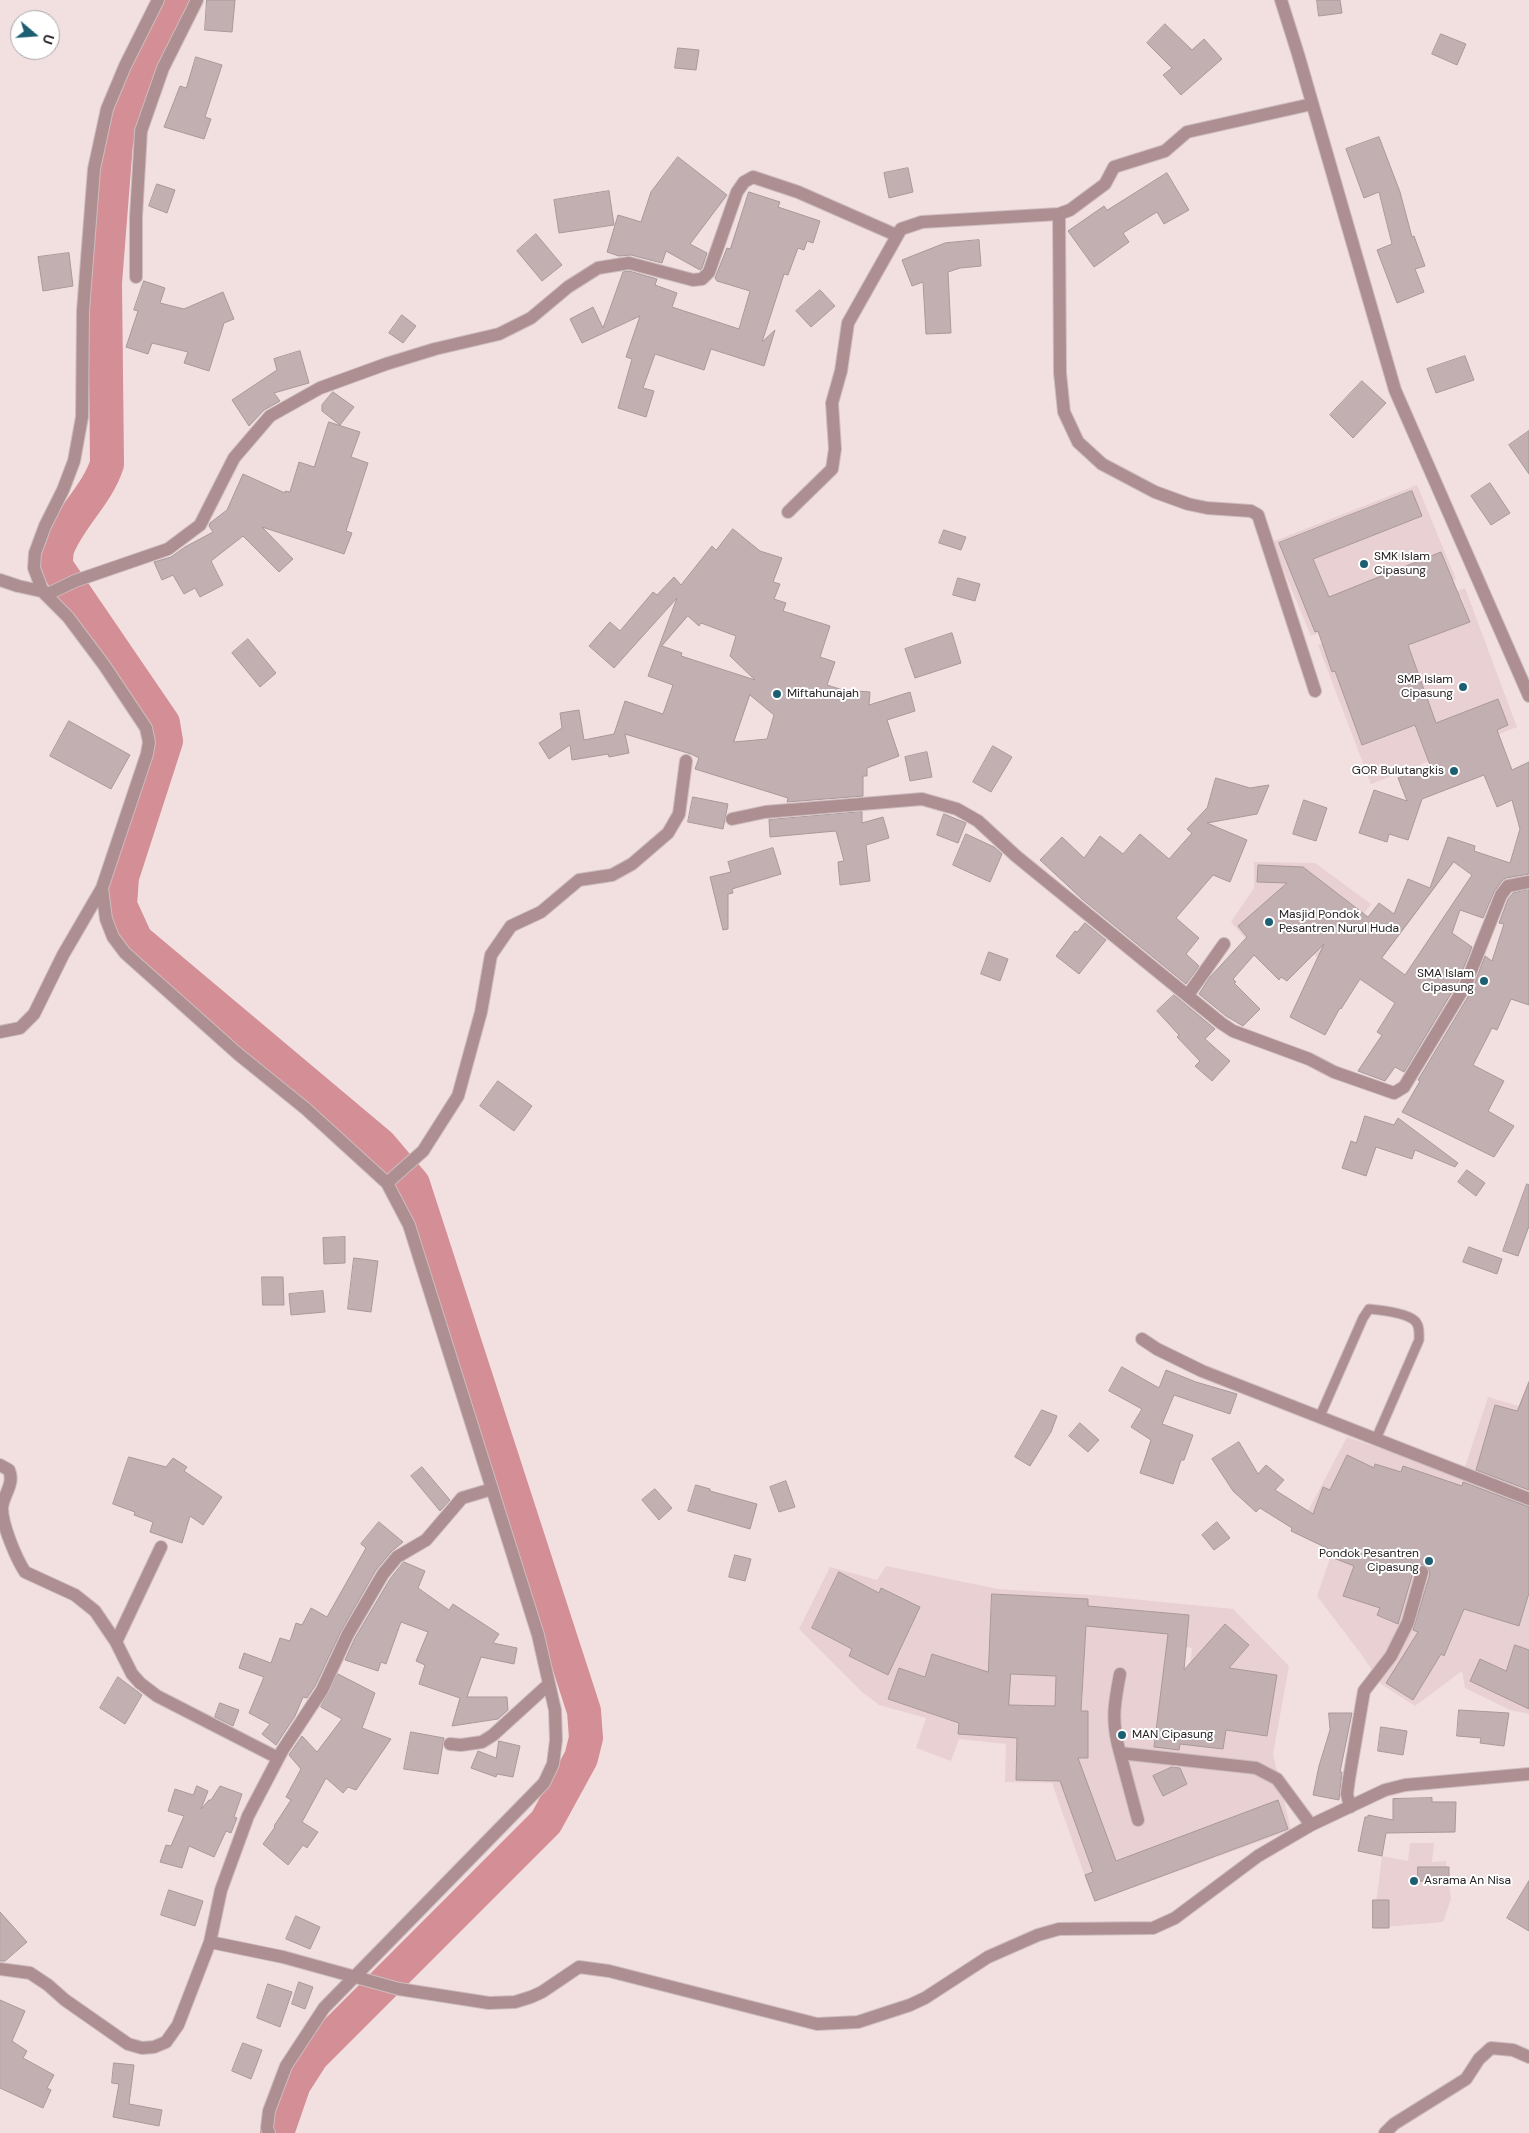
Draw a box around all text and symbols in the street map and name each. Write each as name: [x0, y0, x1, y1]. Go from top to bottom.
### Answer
north arrow: [10, 10, 60, 60]
text: U: [38, 32, 58, 47]
place label: SMK Islam Cipasung: [1374, 550, 1430, 578]
marker: SMK Islam Cipasung: [1358, 558, 1370, 570]
place label: SMP Islam Cipasung: [1397, 673, 1453, 701]
marker: SMP Islam Cipasung: [1457, 681, 1469, 693]
place label: Miftahunajah: [787, 687, 859, 701]
marker: Miftahunajah: [771, 688, 783, 700]
place label: GOR Bulutangkis: [1352, 764, 1444, 778]
marker: GOR Bulutangkis: [1448, 765, 1460, 777]
place label: Masjid Pondok Pesantren Nurul Huda: [1279, 908, 1399, 936]
marker: Masjid Pondok Pesantren Nurul Huda: [1263, 916, 1275, 928]
place label: SMA Islam Cipasung: [1417, 967, 1474, 995]
marker: SMA Islam Cipasung: [1478, 975, 1490, 987]
place label: Pondok Pesantren Cipasung: [1319, 1547, 1419, 1575]
marker: Pondok Pesantren Cipasung: [1423, 1555, 1435, 1567]
place label: MAN Cipasung: [1132, 1728, 1214, 1742]
marker: MAN Cipasung: [1116, 1729, 1128, 1741]
place label: Asrama An Nisa: [1424, 1874, 1511, 1888]
marker: Asrama An Nisa: [1408, 1875, 1420, 1887]

